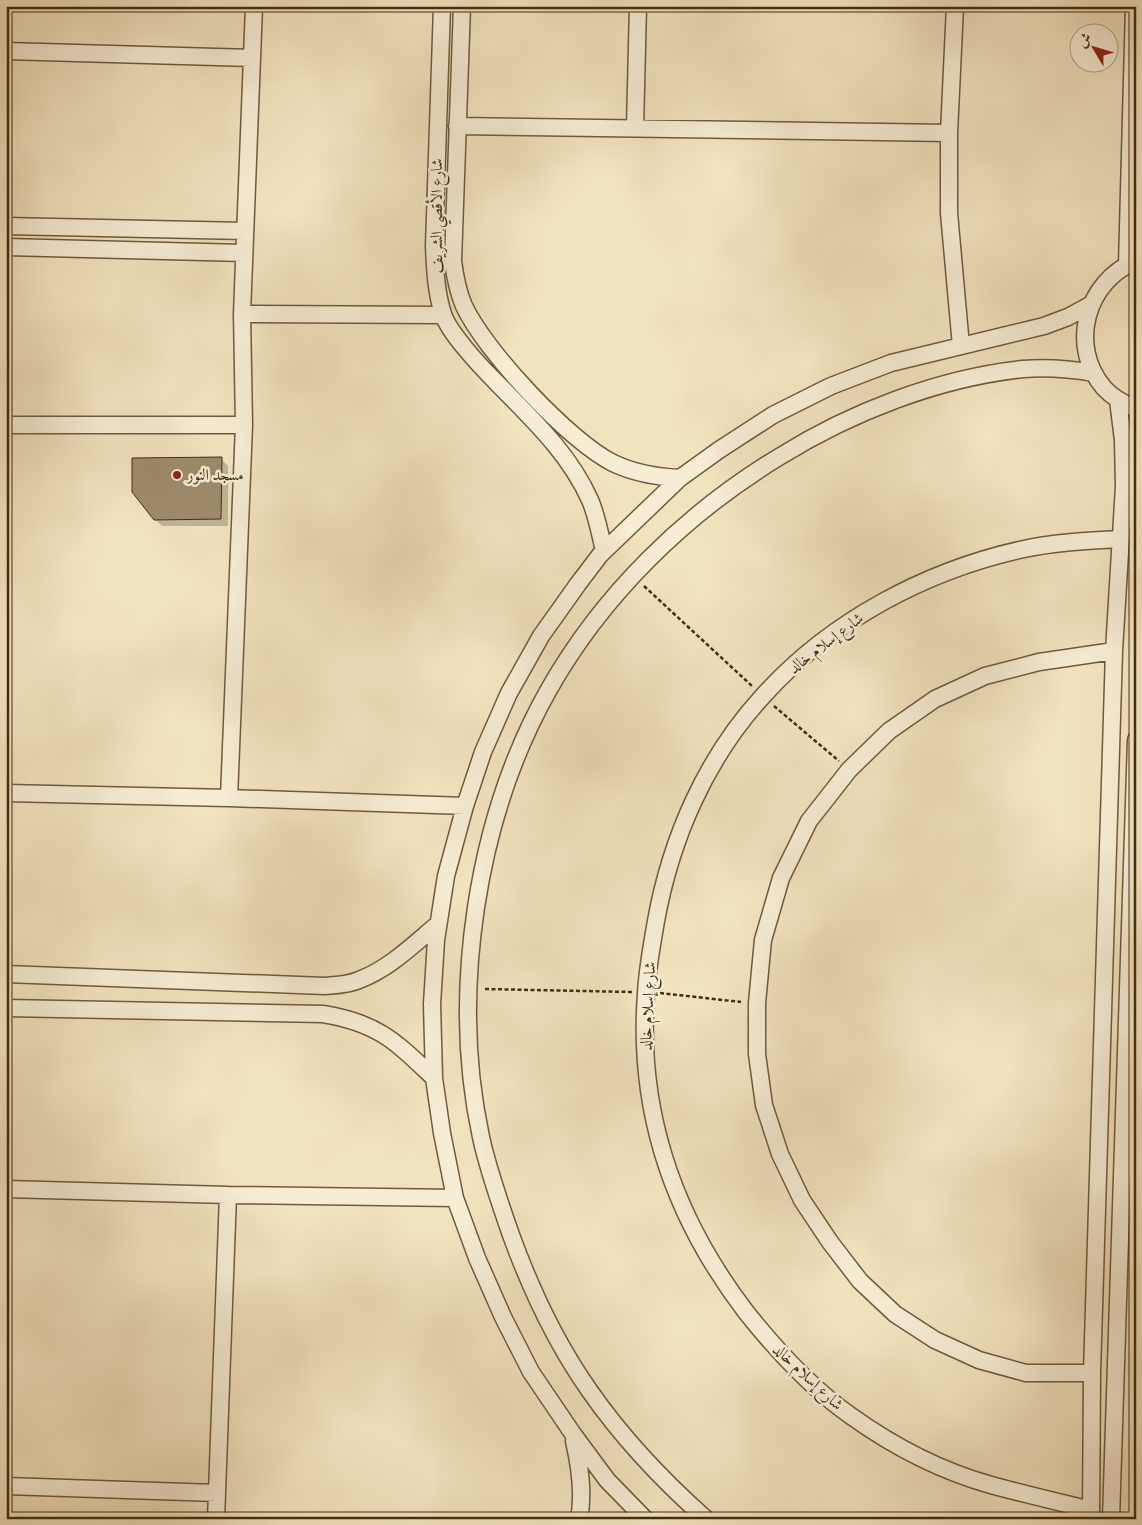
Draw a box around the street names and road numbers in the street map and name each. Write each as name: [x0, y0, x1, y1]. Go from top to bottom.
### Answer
street label: شارع الأقصي الشريف: [425, 158, 452, 274]
street label: شارع إسلام خالد: [785, 608, 870, 681]
street label: شارع إسلام خالد: [636, 961, 664, 1051]
street label: شارع إسلام خالد: [766, 1339, 847, 1418]

